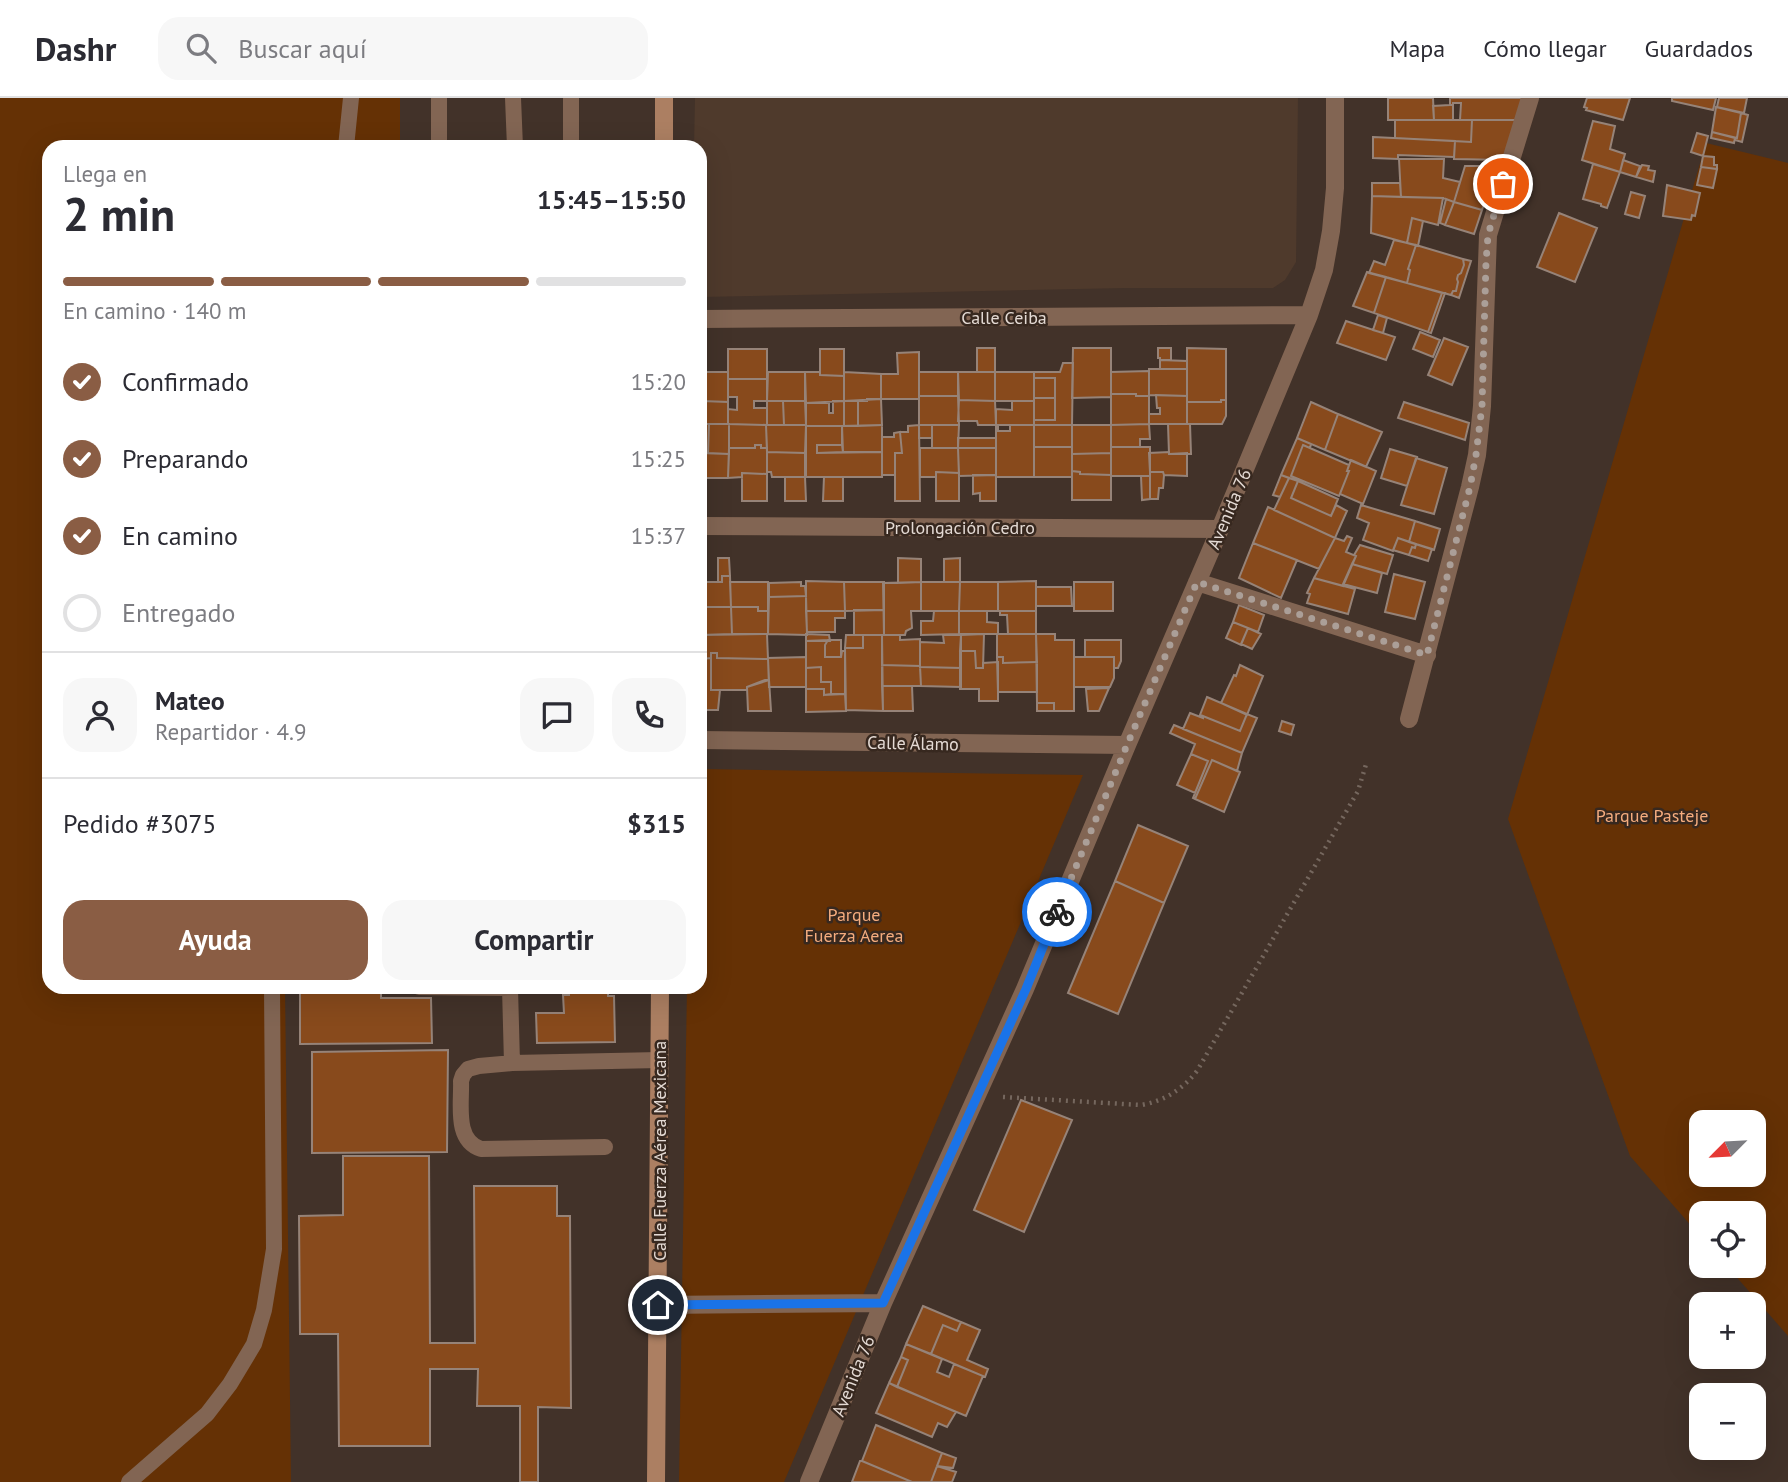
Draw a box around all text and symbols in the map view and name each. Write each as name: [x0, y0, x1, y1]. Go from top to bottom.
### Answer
search box: [158, 17, 648, 80]
text: Dashr: [35, 27, 116, 70]
icon: search: [182, 29, 220, 67]
text: Buscar aquí: [238, 32, 367, 65]
text: Mapa: [1389, 33, 1445, 64]
text: Cómo llegar: [1483, 33, 1607, 64]
text: Guardados: [1645, 33, 1753, 64]
pin: [1473, 154, 1533, 214]
text: Llega en: [63, 159, 147, 188]
icon: bag: [1484, 165, 1522, 203]
text: 15:45–15:50: [537, 183, 686, 216]
text: 2 min: [63, 184, 175, 244]
text: En camino · 140 m: [63, 296, 246, 325]
street label: Calle Ceiba: [961, 306, 1047, 329]
icon: check: [63, 363, 101, 401]
text: Confirmado: [122, 365, 249, 398]
text: 15:20: [631, 367, 686, 396]
icon: check: [63, 440, 101, 478]
text: Preparando: [122, 442, 249, 475]
text: 15:25: [631, 444, 686, 473]
street label: Avenida 76: [1202, 465, 1256, 553]
street label: Prolongación Cedro: [885, 516, 1035, 539]
icon: check: [63, 517, 101, 555]
text: En camino: [122, 519, 238, 552]
text: 15:37: [631, 521, 686, 550]
text: Entregado: [122, 596, 236, 629]
button: person: [63, 678, 137, 752]
button: chat: [520, 678, 594, 752]
button: phone: [612, 678, 686, 752]
text: Mateo: [155, 684, 225, 717]
text: Repartidor · 4.9: [155, 717, 307, 746]
street label: Calle Álamo: [867, 731, 959, 755]
park label: Parque Pasteje: [1596, 804, 1708, 827]
text: Pedido #3075: [63, 807, 216, 840]
text: $315: [627, 807, 686, 840]
courier: [1022, 877, 1092, 947]
icon: bike: [1038, 893, 1076, 931]
button: Ayuda: [63, 900, 368, 980]
button: Compartir: [382, 900, 686, 980]
park label: Parque Fuerza Aerea: [804, 903, 904, 947]
street label: Calle Fuerza Aérea Mexicana: [648, 1041, 671, 1261]
north arrow: [1689, 1110, 1766, 1186]
map controls: [1689, 1110, 1766, 1460]
button: locate: [1689, 1201, 1766, 1278]
pin: [628, 1275, 688, 1335]
icon: home: [639, 1286, 677, 1324]
button: +: [1689, 1292, 1766, 1369]
street label: Avenida 76: [826, 1332, 880, 1420]
button: −: [1689, 1383, 1766, 1460]

